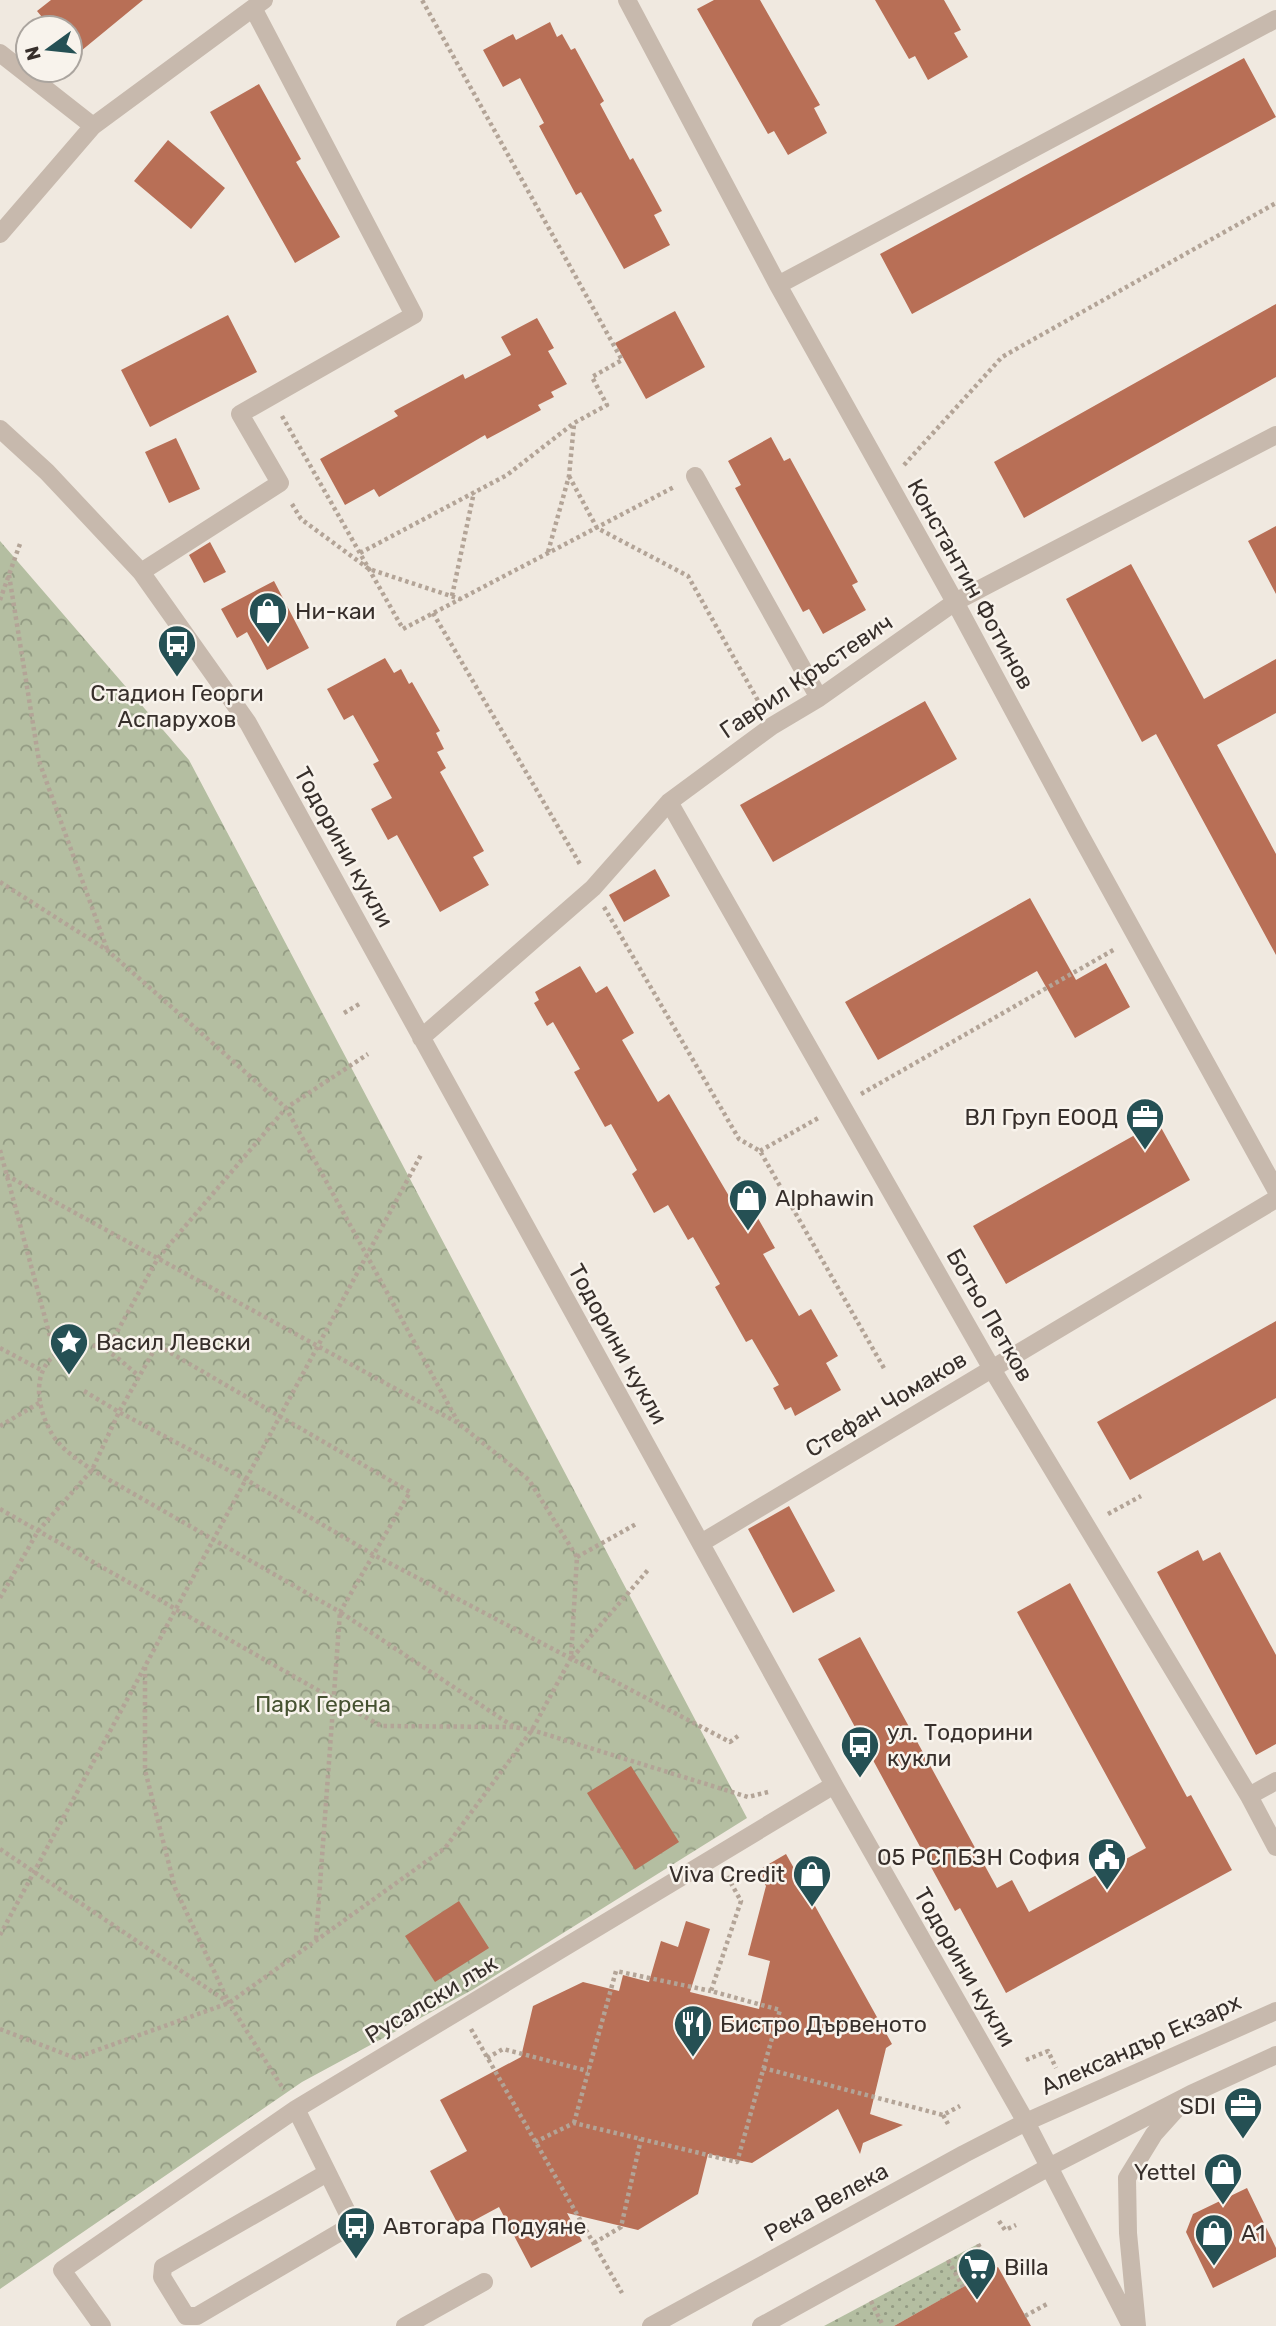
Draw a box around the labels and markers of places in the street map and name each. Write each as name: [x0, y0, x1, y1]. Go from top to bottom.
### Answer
shop icon: Ни-каи: [247, 590, 289, 645]
place label: Ни-каи: [295, 597, 376, 625]
bus stop icon: Стадион Георги Аспарухов: [156, 623, 198, 678]
place label: Стадион Георги Аспарухов: [90, 679, 264, 733]
office icon: ВЛ Груп ЕООД: [1124, 1096, 1166, 1151]
place label: ВЛ Груп ЕООД: [964, 1103, 1118, 1131]
shop icon: Alphawin: [727, 1177, 769, 1232]
place label: Alphawin: [775, 1184, 874, 1212]
place icon: Васил Левски: [48, 1321, 90, 1376]
place label: Васил Левски: [96, 1328, 251, 1356]
place label: ул. Тодорини кукли: [887, 1718, 1033, 1772]
bus stop icon: ул. Тодорини кукли: [839, 1724, 881, 1779]
public building icon: 05 РСПБЗН София: [1086, 1836, 1128, 1891]
place label: 05 РСПБЗН София: [877, 1843, 1080, 1871]
shop icon: Viva Credit: [791, 1853, 833, 1908]
place label: Viva Credit: [669, 1860, 785, 1888]
restaurant icon: Бистро Дървеното: [672, 2003, 714, 2058]
place label: Бистро Дървеното: [720, 2010, 927, 2038]
office icon: SDI: [1222, 2085, 1264, 2140]
place label: SDI: [1180, 2092, 1216, 2120]
shop icon: Yettel: [1202, 2151, 1244, 2206]
place label: Yettel: [1134, 2158, 1196, 2186]
bus stop icon: Автогара Подуяне: [335, 2205, 377, 2260]
place label: Автогара Подуяне: [383, 2212, 586, 2240]
shop icon: A1: [1193, 2212, 1235, 2267]
place label: A1: [1241, 2219, 1265, 2247]
supermarket icon: Billa: [956, 2246, 998, 2301]
place label: Billa: [1004, 2253, 1049, 2281]

